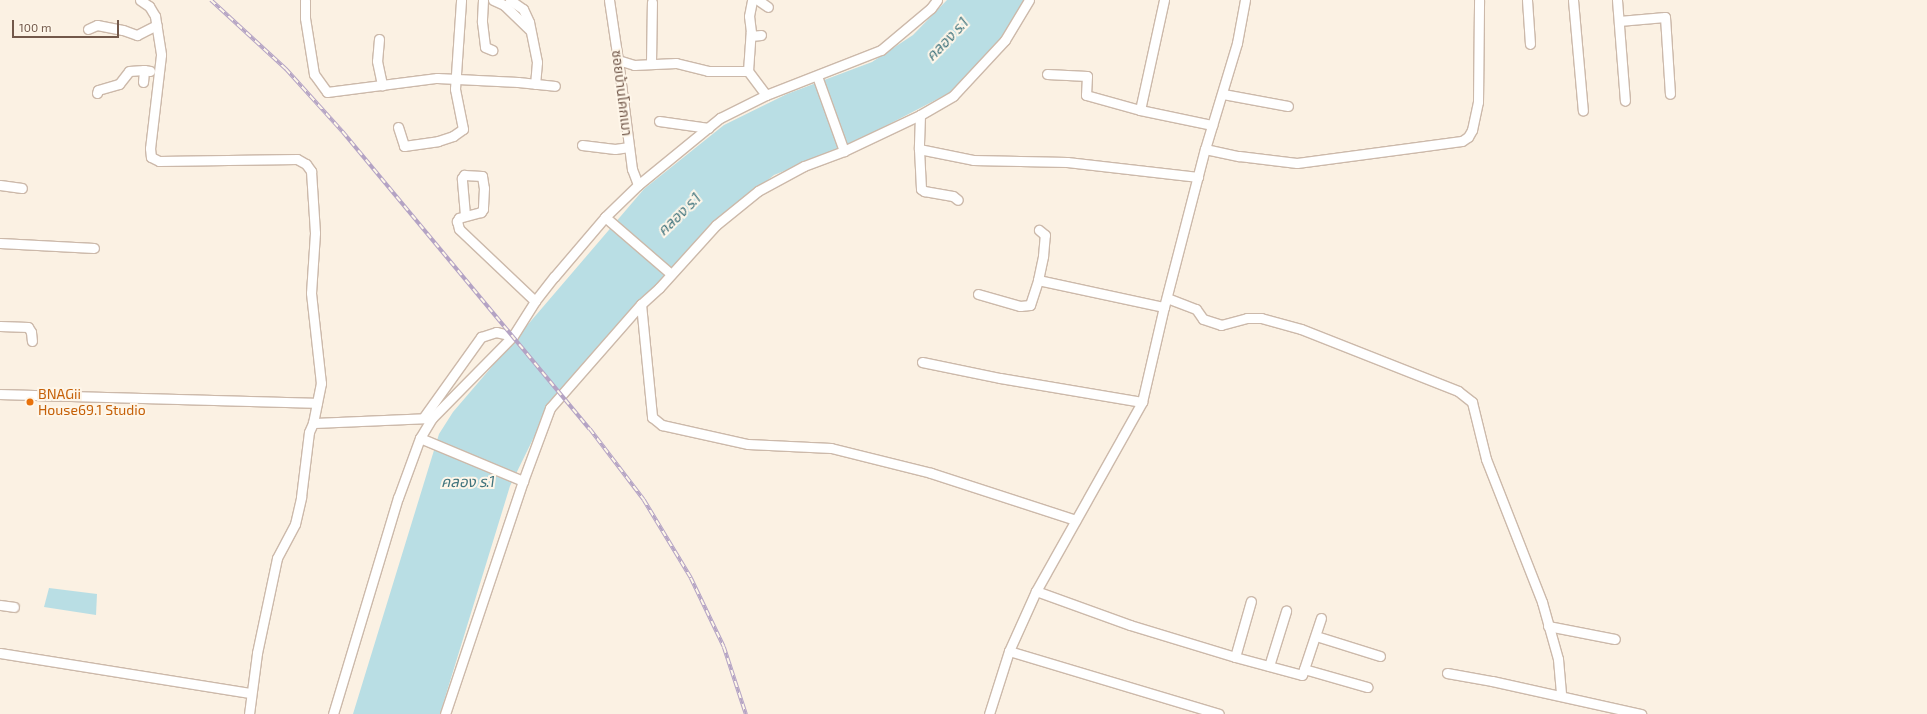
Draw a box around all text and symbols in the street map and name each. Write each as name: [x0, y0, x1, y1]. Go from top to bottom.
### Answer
scale bar: [14, 12, 121, 38]
water label: คลอง ร.1: [922, 13, 972, 65]
text: 100 m: [19, 20, 51, 34]
street label: ซอยบ้านโคกเมา: [608, 49, 636, 137]
water label: คลอง ร.1: [653, 189, 705, 239]
place label: BNAGii House69.1 Studio: [38, 386, 146, 418]
marker: BNAGii House69.1 Studio: [25, 397, 35, 407]
water label: คลอง ร.1: [441, 473, 495, 491]

